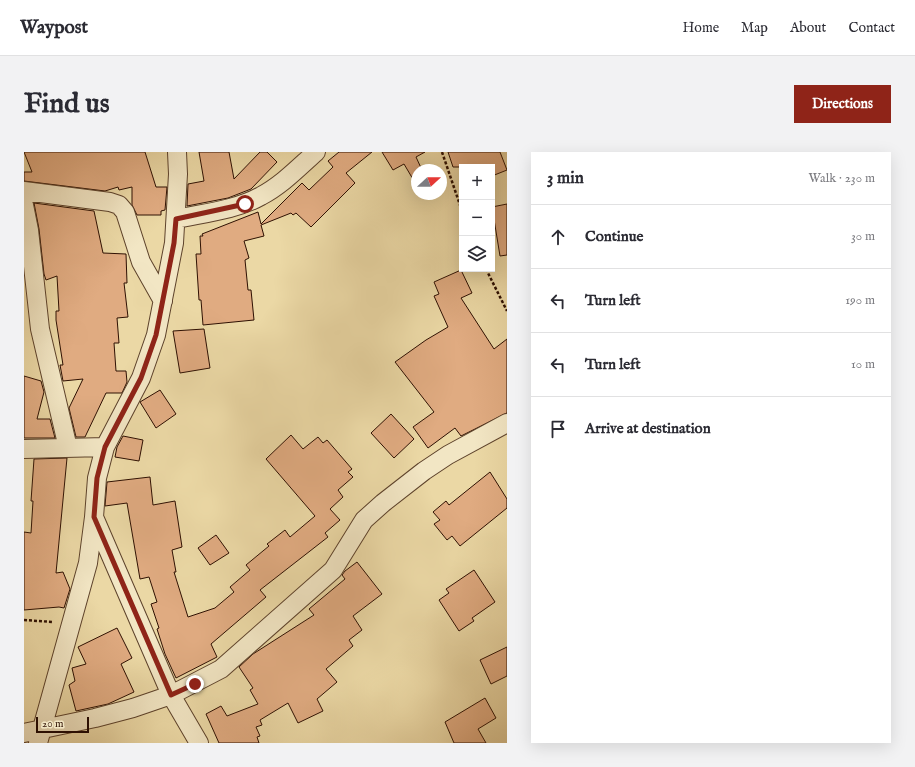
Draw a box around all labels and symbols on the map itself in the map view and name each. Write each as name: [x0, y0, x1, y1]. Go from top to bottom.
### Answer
north arrow: [411, 164, 447, 200]
route start: [236, 195, 254, 213]
route end: [186, 675, 204, 693]
scale bar: [36, 715, 89, 734]

